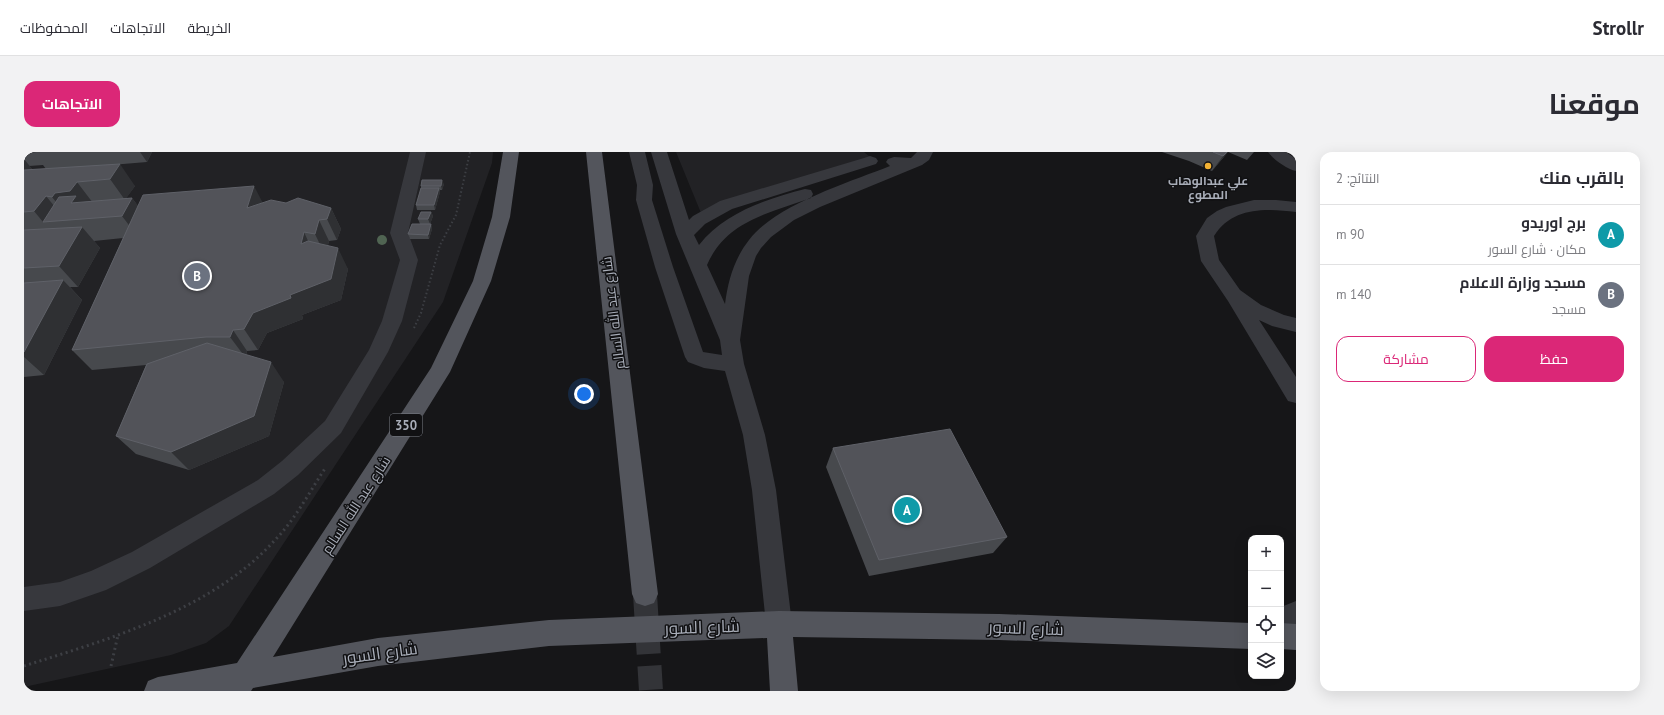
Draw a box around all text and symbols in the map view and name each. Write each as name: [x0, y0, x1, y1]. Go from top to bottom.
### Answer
text: Strollr: [1593, 16, 1644, 40]
text: المحفوظات: [20, 19, 88, 37]
text: الاتجاهات: [110, 19, 166, 37]
text: الخريطة: [188, 19, 231, 37]
button: الاتجاهات: [24, 81, 120, 127]
text: موقعنا: [1549, 85, 1640, 122]
marker: علي عبدالوهاب المطوع: [1203, 161, 1213, 171]
text: بالقرب منك: [1540, 167, 1624, 189]
text: النتائج: 2: [1336, 170, 1380, 187]
place label: علي عبدالوهاب المطوع: [1168, 173, 1248, 204]
text: برج اوريدو: [1521, 213, 1586, 232]
text: 90 m: [1336, 226, 1364, 243]
text: A: [1607, 226, 1615, 243]
text: مكان · شارع السور: [1488, 241, 1586, 258]
street label: شارع عبد الله السالم: [597, 255, 630, 370]
pin: B: [184, 261, 210, 291]
text: مسجد وزارة الاعلام: [1460, 273, 1586, 292]
text: 140 m: [1336, 286, 1371, 303]
text: B: [1607, 286, 1615, 303]
text: مسجد: [1552, 301, 1586, 318]
button: مشاركة: [1336, 336, 1476, 382]
button: حفظ: [1484, 336, 1624, 382]
your location: [574, 384, 594, 404]
road number: 350: [390, 414, 422, 436]
street label: شارع عبد الله السالم: [318, 452, 395, 558]
pin: A: [894, 495, 920, 525]
map controls: [1248, 535, 1284, 679]
button: +: [1248, 535, 1284, 571]
button: −: [1248, 571, 1284, 607]
button: locate: [1248, 607, 1284, 643]
street label: شارع السور: [663, 615, 740, 640]
street label: شارع السور: [987, 616, 1064, 641]
street label: شارع السور: [340, 637, 419, 670]
button: layers: [1248, 643, 1284, 679]

